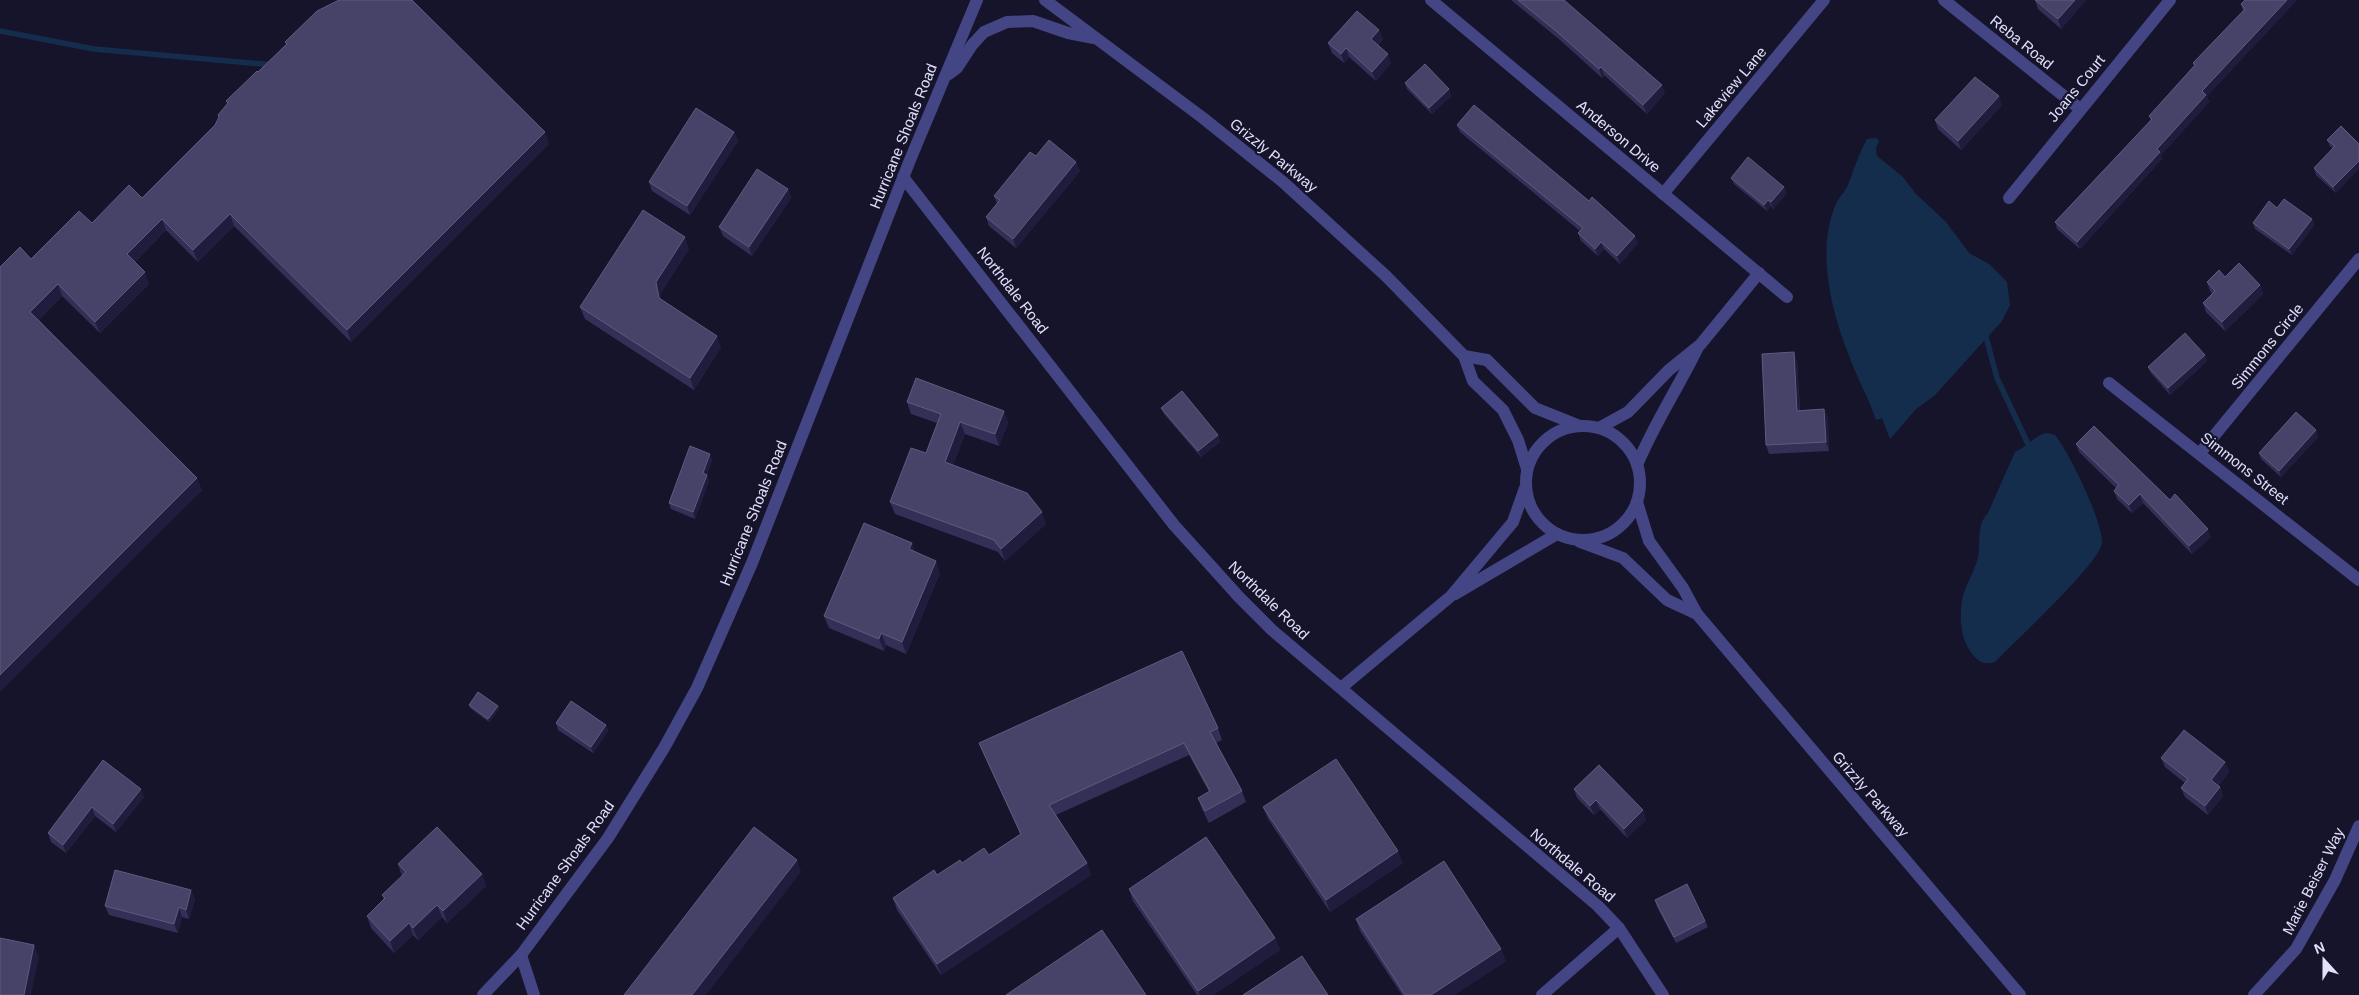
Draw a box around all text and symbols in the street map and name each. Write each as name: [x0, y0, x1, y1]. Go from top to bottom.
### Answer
street label: Reba Road: [1987, 12, 2057, 72]
street label: Lakeview Lane: [1692, 43, 1770, 131]
street label: Joans Court: [2044, 51, 2109, 125]
street label: Hurricane Shoals Road: [866, 61, 940, 211]
street label: Anderson Drive: [1574, 96, 1664, 176]
street label: Grizzly Parkway: [1227, 115, 1322, 196]
street label: Northdale Road: [974, 243, 1052, 337]
street label: Simmons Circle: [2227, 300, 2307, 392]
street label: Simmons Street: [2198, 428, 2293, 508]
street label: Hurricane Shoals Road: [716, 438, 790, 588]
street label: Northdale Road: [1225, 557, 1313, 643]
street label: Grizzly Parkway: [1829, 748, 1913, 841]
street label: Hurricane Shoals Road: [513, 797, 617, 933]
street label: Marie Beiser Way: [2279, 824, 2348, 937]
street label: Northdale Road: [1527, 825, 1619, 905]
north arrow: [2299, 935, 2349, 985]
text: N: [2312, 939, 2327, 957]

